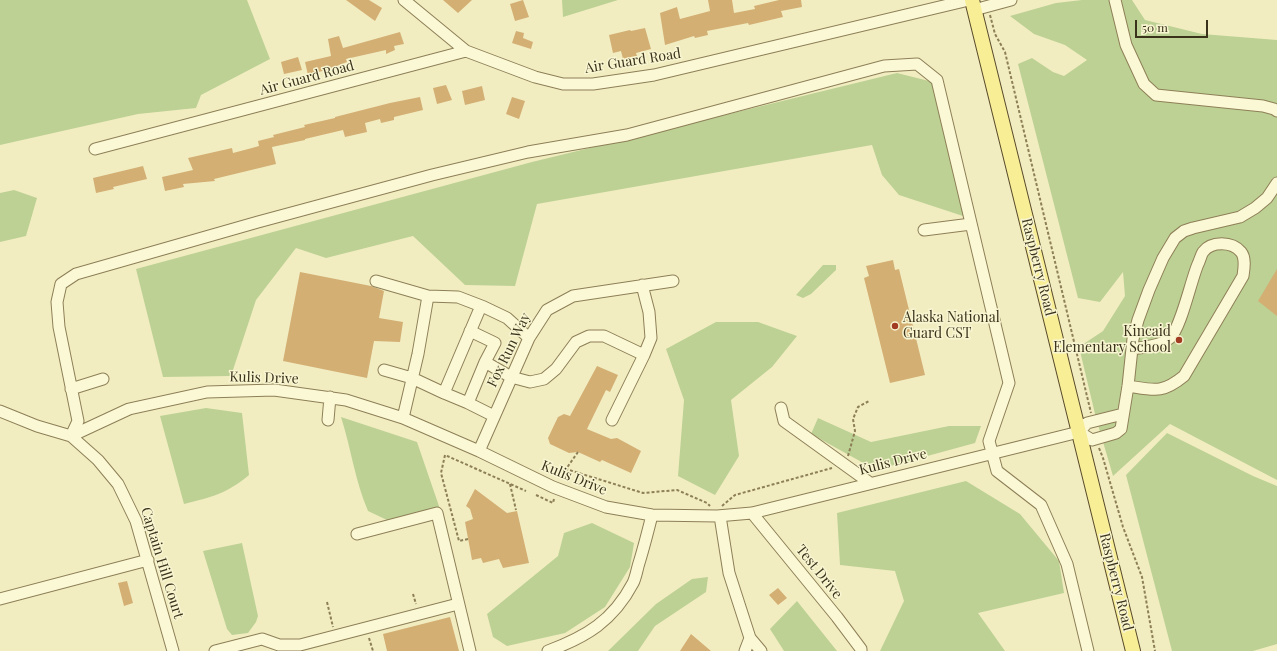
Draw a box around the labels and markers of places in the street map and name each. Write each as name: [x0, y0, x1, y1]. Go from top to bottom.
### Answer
place label: Alaska National Guard CST: [903, 310, 1000, 342]
marker: Alaska National Guard CST: [890, 321, 900, 331]
place label: Kincaid Elementary School: [1053, 324, 1171, 356]
marker: Kincaid Elementary School: [1174, 335, 1184, 345]

